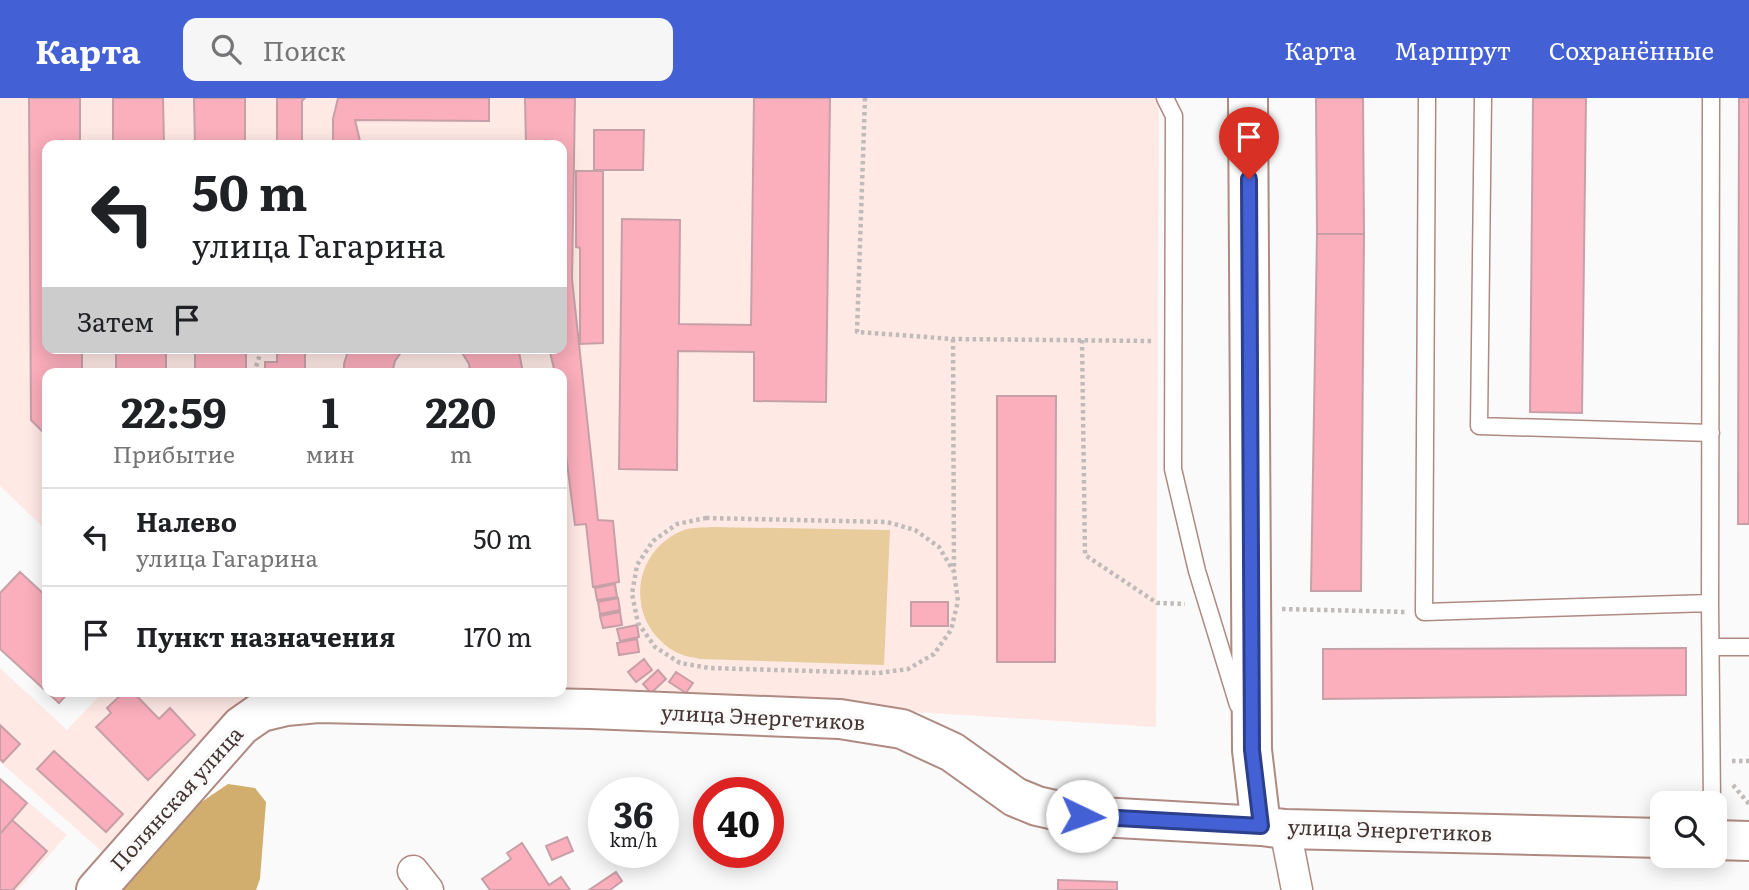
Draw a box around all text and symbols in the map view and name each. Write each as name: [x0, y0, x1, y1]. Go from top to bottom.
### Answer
search box: [183, 18, 673, 81]
text: Карта: [35, 25, 141, 74]
icon: search: [207, 30, 245, 68]
text: Поиск: [263, 30, 346, 69]
text: Карта: [1284, 32, 1356, 67]
text: Маршрут: [1394, 32, 1511, 67]
text: Сохранённые: [1549, 32, 1714, 67]
pin: [1219, 107, 1279, 179]
icon: arrive: [1230, 118, 1268, 156]
text: 50 m: [192, 153, 308, 226]
icon: left: [77, 168, 168, 259]
text: улица Гагарина: [192, 220, 445, 268]
text: Затем: [77, 301, 154, 340]
icon: arrive: [168, 301, 206, 339]
text: 22:59: [121, 379, 227, 441]
text: 1: [321, 379, 339, 441]
text: 220: [425, 379, 496, 441]
text: Прибытие: [113, 436, 235, 470]
text: мин: [306, 436, 355, 470]
text: m: [450, 436, 472, 470]
text: Налево: [136, 501, 237, 540]
icon: left: [77, 518, 115, 556]
text: 50 m: [473, 518, 532, 557]
text: улица Гагарина: [136, 540, 318, 574]
icon: arrive: [77, 616, 115, 654]
text: Пункт назначения: [136, 616, 395, 655]
text: 170 m: [464, 616, 532, 655]
street label: улица Энергетиков: [660, 695, 866, 736]
street label: Полянская улица: [102, 718, 249, 877]
speed limit sign: 40: [693, 777, 784, 868]
position arrow: [1045, 779, 1119, 853]
text: 36: [614, 787, 653, 839]
map controls: [1650, 791, 1727, 868]
button: search: [1650, 791, 1727, 868]
street label: улица Энергетиков: [1287, 809, 1493, 848]
text: km/h: [610, 826, 657, 853]

